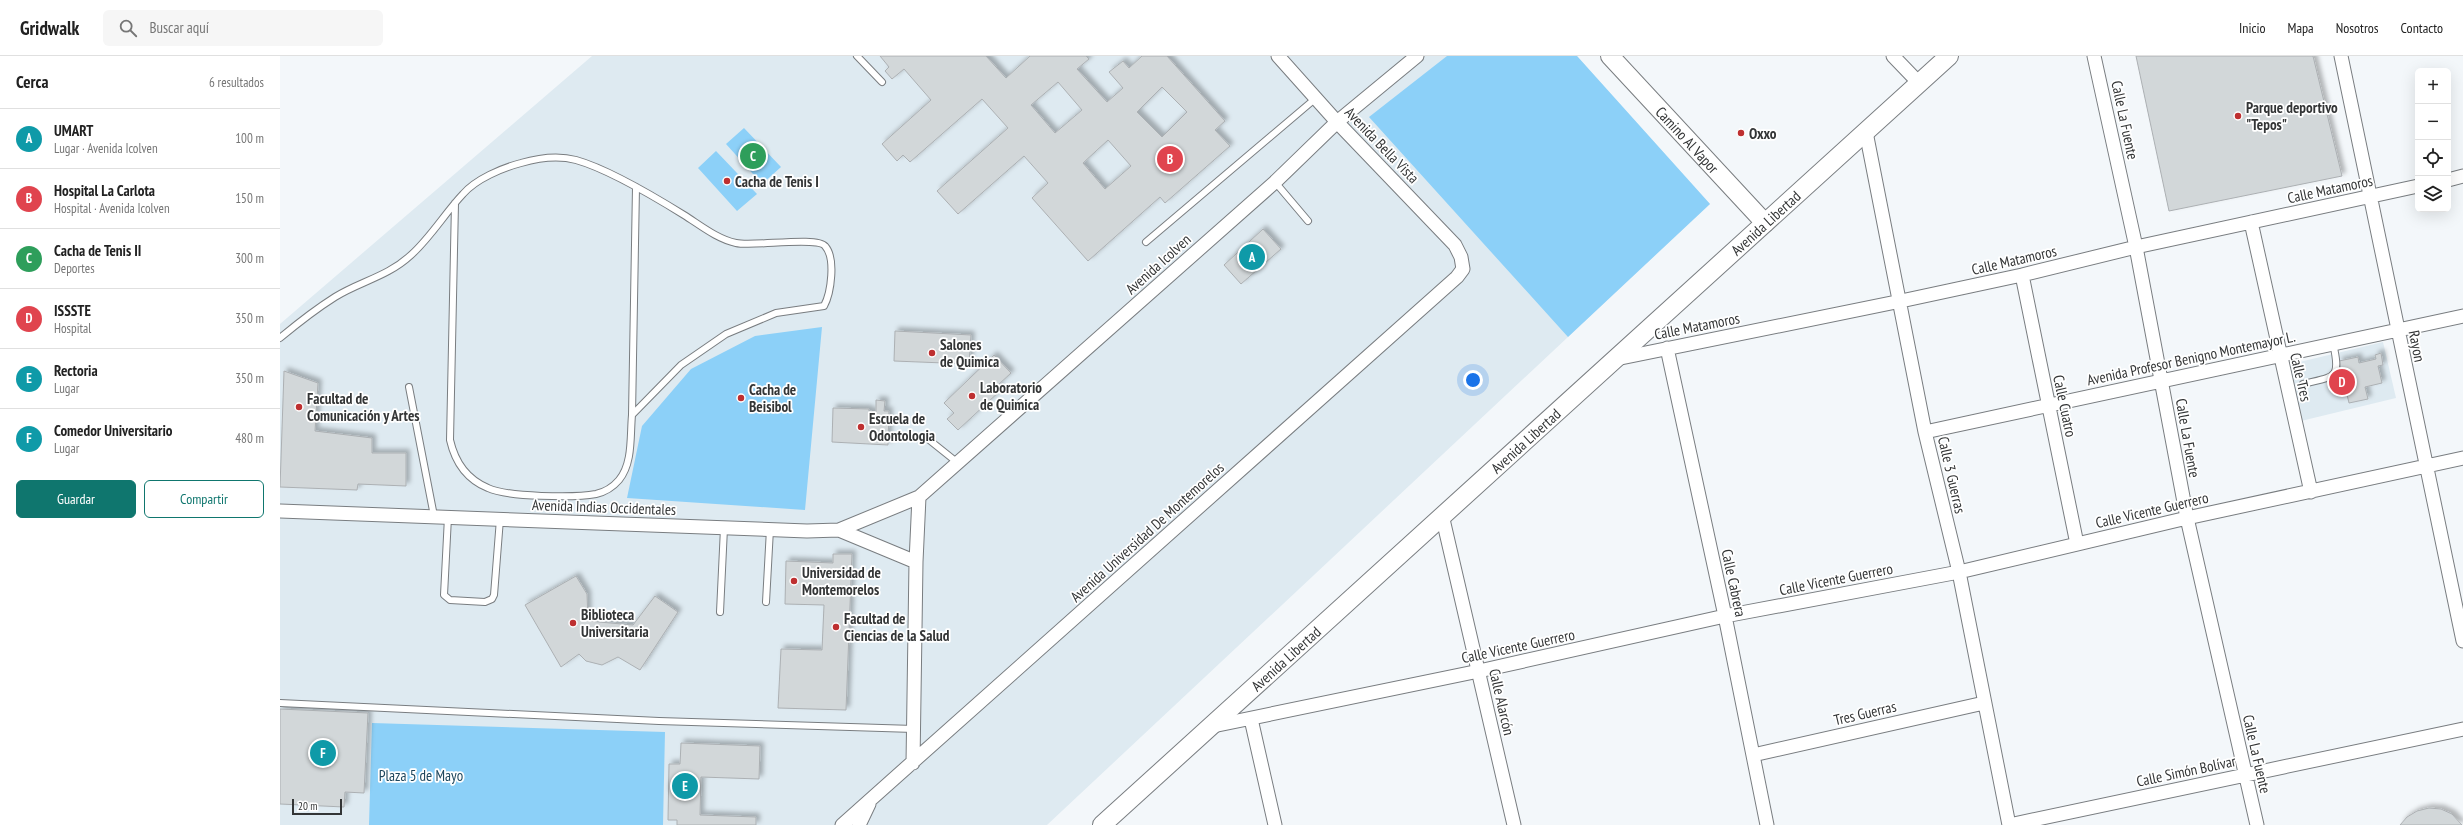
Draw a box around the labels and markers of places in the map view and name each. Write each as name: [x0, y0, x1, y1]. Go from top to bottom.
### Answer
place label: Parque deportivo "Tepos": [2246, 98, 2338, 134]
marker: Parque deportivo "Tepos": [2233, 111, 2243, 121]
place label: Oxxo: [1749, 124, 1777, 143]
marker: Oxxo: [1736, 128, 1746, 138]
pin: C: [740, 141, 766, 171]
pin: B: [1157, 144, 1183, 174]
place label: Cacha de Tenis I: [735, 172, 819, 191]
marker: Cacha de Tenis I: [722, 176, 732, 186]
pin: A: [1239, 242, 1265, 272]
place label: Salones de Quimica: [940, 335, 999, 371]
marker: Salones de Quimica: [927, 348, 937, 358]
pin: D: [2329, 367, 2355, 397]
place label: Laboratorio de Quimica: [980, 378, 1042, 414]
place label: Cacha de Beisibol: [749, 380, 796, 416]
place label: Facultad de Comunicación y Artes: [307, 389, 420, 425]
marker: Laboratorio de Quimica: [967, 391, 977, 401]
marker: Cacha de Beisibol: [736, 393, 746, 403]
marker: Facultad de Comunicación y Artes: [294, 402, 304, 412]
place label: Escuela de Odontologia: [869, 409, 935, 445]
marker: Escuela de Odontologia: [856, 422, 866, 432]
place label: Universidad de Montemorelos: [802, 563, 881, 599]
marker: Universidad de Montemorelos: [789, 576, 799, 586]
place label: Biblioteca Universitaria: [581, 605, 649, 641]
place label: Facultad de Ciencias de la Salud: [844, 609, 950, 645]
marker: Biblioteca Universitaria: [568, 618, 578, 628]
marker: Facultad de Ciencias de la Salud: [831, 622, 841, 632]
pin: F: [310, 738, 336, 768]
pin: E: [672, 771, 698, 801]

